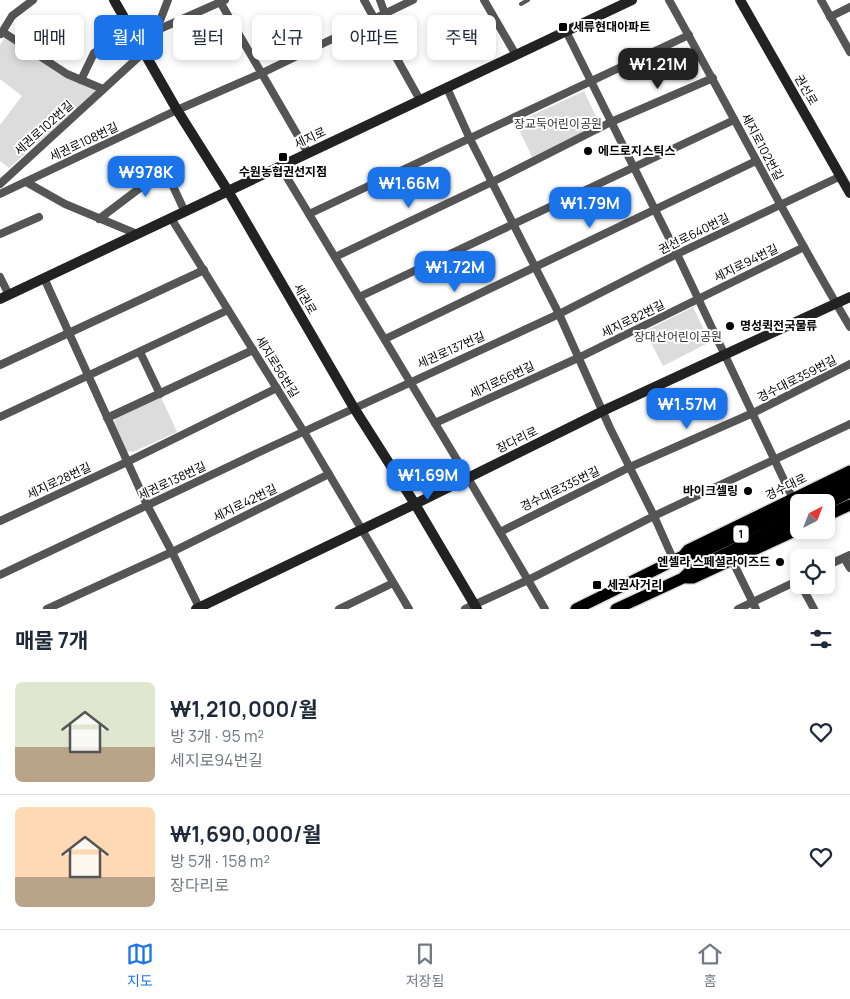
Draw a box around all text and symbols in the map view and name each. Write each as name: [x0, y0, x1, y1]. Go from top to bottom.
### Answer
chip: 매매: [15, 15, 84, 60]
chip: 월세: [94, 15, 163, 60]
chip: 필터: [173, 15, 242, 60]
chip: 신규: [252, 15, 322, 60]
chip: 아파트: [332, 15, 417, 60]
chip: 주택: [427, 15, 496, 60]
place label: 세류현대아파트: [573, 18, 650, 35]
marker: 세류현대아파트: [557, 21, 569, 33]
pin: ₩1.21M: [617, 48, 699, 90]
text: ₩1.21M: [629, 53, 687, 75]
street label: 권선로: [791, 71, 822, 108]
street label: 세권로102번길: [10, 97, 77, 159]
street label: 세지로102번길: [738, 110, 787, 183]
park label: 장교둑어린이공원: [514, 115, 602, 132]
street label: 세권로108번길: [47, 118, 121, 165]
street label: 세지로: [291, 123, 328, 152]
place label: 에드로지스틱스: [598, 142, 675, 159]
marker: 에드로지스틱스: [582, 145, 594, 157]
marker: 수원농협권선지점: [277, 151, 289, 163]
pin: ₩978K: [111, 156, 181, 198]
text: ₩978K: [119, 161, 173, 183]
place label: 수원농협권선지점: [239, 163, 327, 180]
pin: ₩1.66M: [368, 166, 450, 209]
text: ₩1.66M: [379, 172, 440, 194]
pin: ₩1.79M: [549, 186, 631, 229]
text: ₩1.79M: [560, 192, 620, 214]
street label: 권선로640번길: [655, 209, 732, 258]
street label: 세지로94번길: [711, 240, 781, 285]
pin: ₩1.72M: [414, 250, 496, 293]
text: ₩1.72M: [425, 256, 485, 278]
street label: 세권로: [290, 280, 321, 317]
street label: 세지로82번길: [598, 296, 668, 341]
place label: 명성퀵전국물류: [740, 317, 817, 334]
marker: 명성퀵전국물류: [724, 320, 736, 332]
street label: 세권로137번길: [414, 327, 487, 372]
park label: 장대산어린이공원: [634, 328, 722, 345]
street label: 세지로56번길: [252, 333, 303, 401]
street label: 경수대로359번길: [754, 351, 840, 406]
street label: 세지로66번길: [466, 357, 537, 402]
pin: ₩1.57M: [646, 388, 728, 430]
text: ₩1.57M: [657, 393, 717, 415]
street label: 장다리로: [493, 422, 540, 457]
street label: 세권로138번길: [135, 457, 209, 504]
street label: 세지로28번길: [24, 458, 94, 503]
pin: ₩1.69M: [387, 458, 469, 501]
street label: 경수대로335번길: [517, 462, 602, 515]
text: ₩1.69M: [398, 464, 458, 486]
street label: 경수대로: [762, 469, 809, 504]
street label: 세지로42번길: [210, 480, 280, 525]
place label: 바이크셀링: [683, 482, 738, 499]
marker: 바이크셀링: [742, 485, 754, 497]
north arrow: [790, 494, 835, 539]
map controls: [790, 494, 835, 594]
road number: 1: [734, 526, 748, 542]
button: locate: [790, 549, 835, 594]
place label: 엔셀라 스페셜라이즈드: [657, 553, 770, 570]
marker: 엔셀라 스페셜라이즈드: [774, 556, 786, 568]
place label: 세권사거리: [607, 576, 662, 593]
marker: 세권사거리: [591, 579, 603, 591]
icon: filters: [807, 625, 835, 653]
text: 매물 7개: [15, 626, 88, 654]
text: ₩1,210,000/월: [170, 695, 318, 723]
icon: home: [55, 702, 115, 762]
icon: heart: [807, 718, 835, 746]
text: 방 3개 · 95 m²: [170, 725, 264, 747]
text: 세지로94번길: [170, 749, 263, 771]
text: ₩1,690,000/월: [170, 820, 322, 848]
icon: home: [55, 827, 115, 887]
icon: heart: [807, 843, 835, 871]
text: 방 5개 · 158 m²: [170, 850, 270, 872]
text: 장다리로: [170, 874, 229, 896]
tab: 지도: [126, 940, 154, 990]
tab: 저장됨: [406, 940, 444, 990]
tab: 홈: [696, 940, 724, 990]

